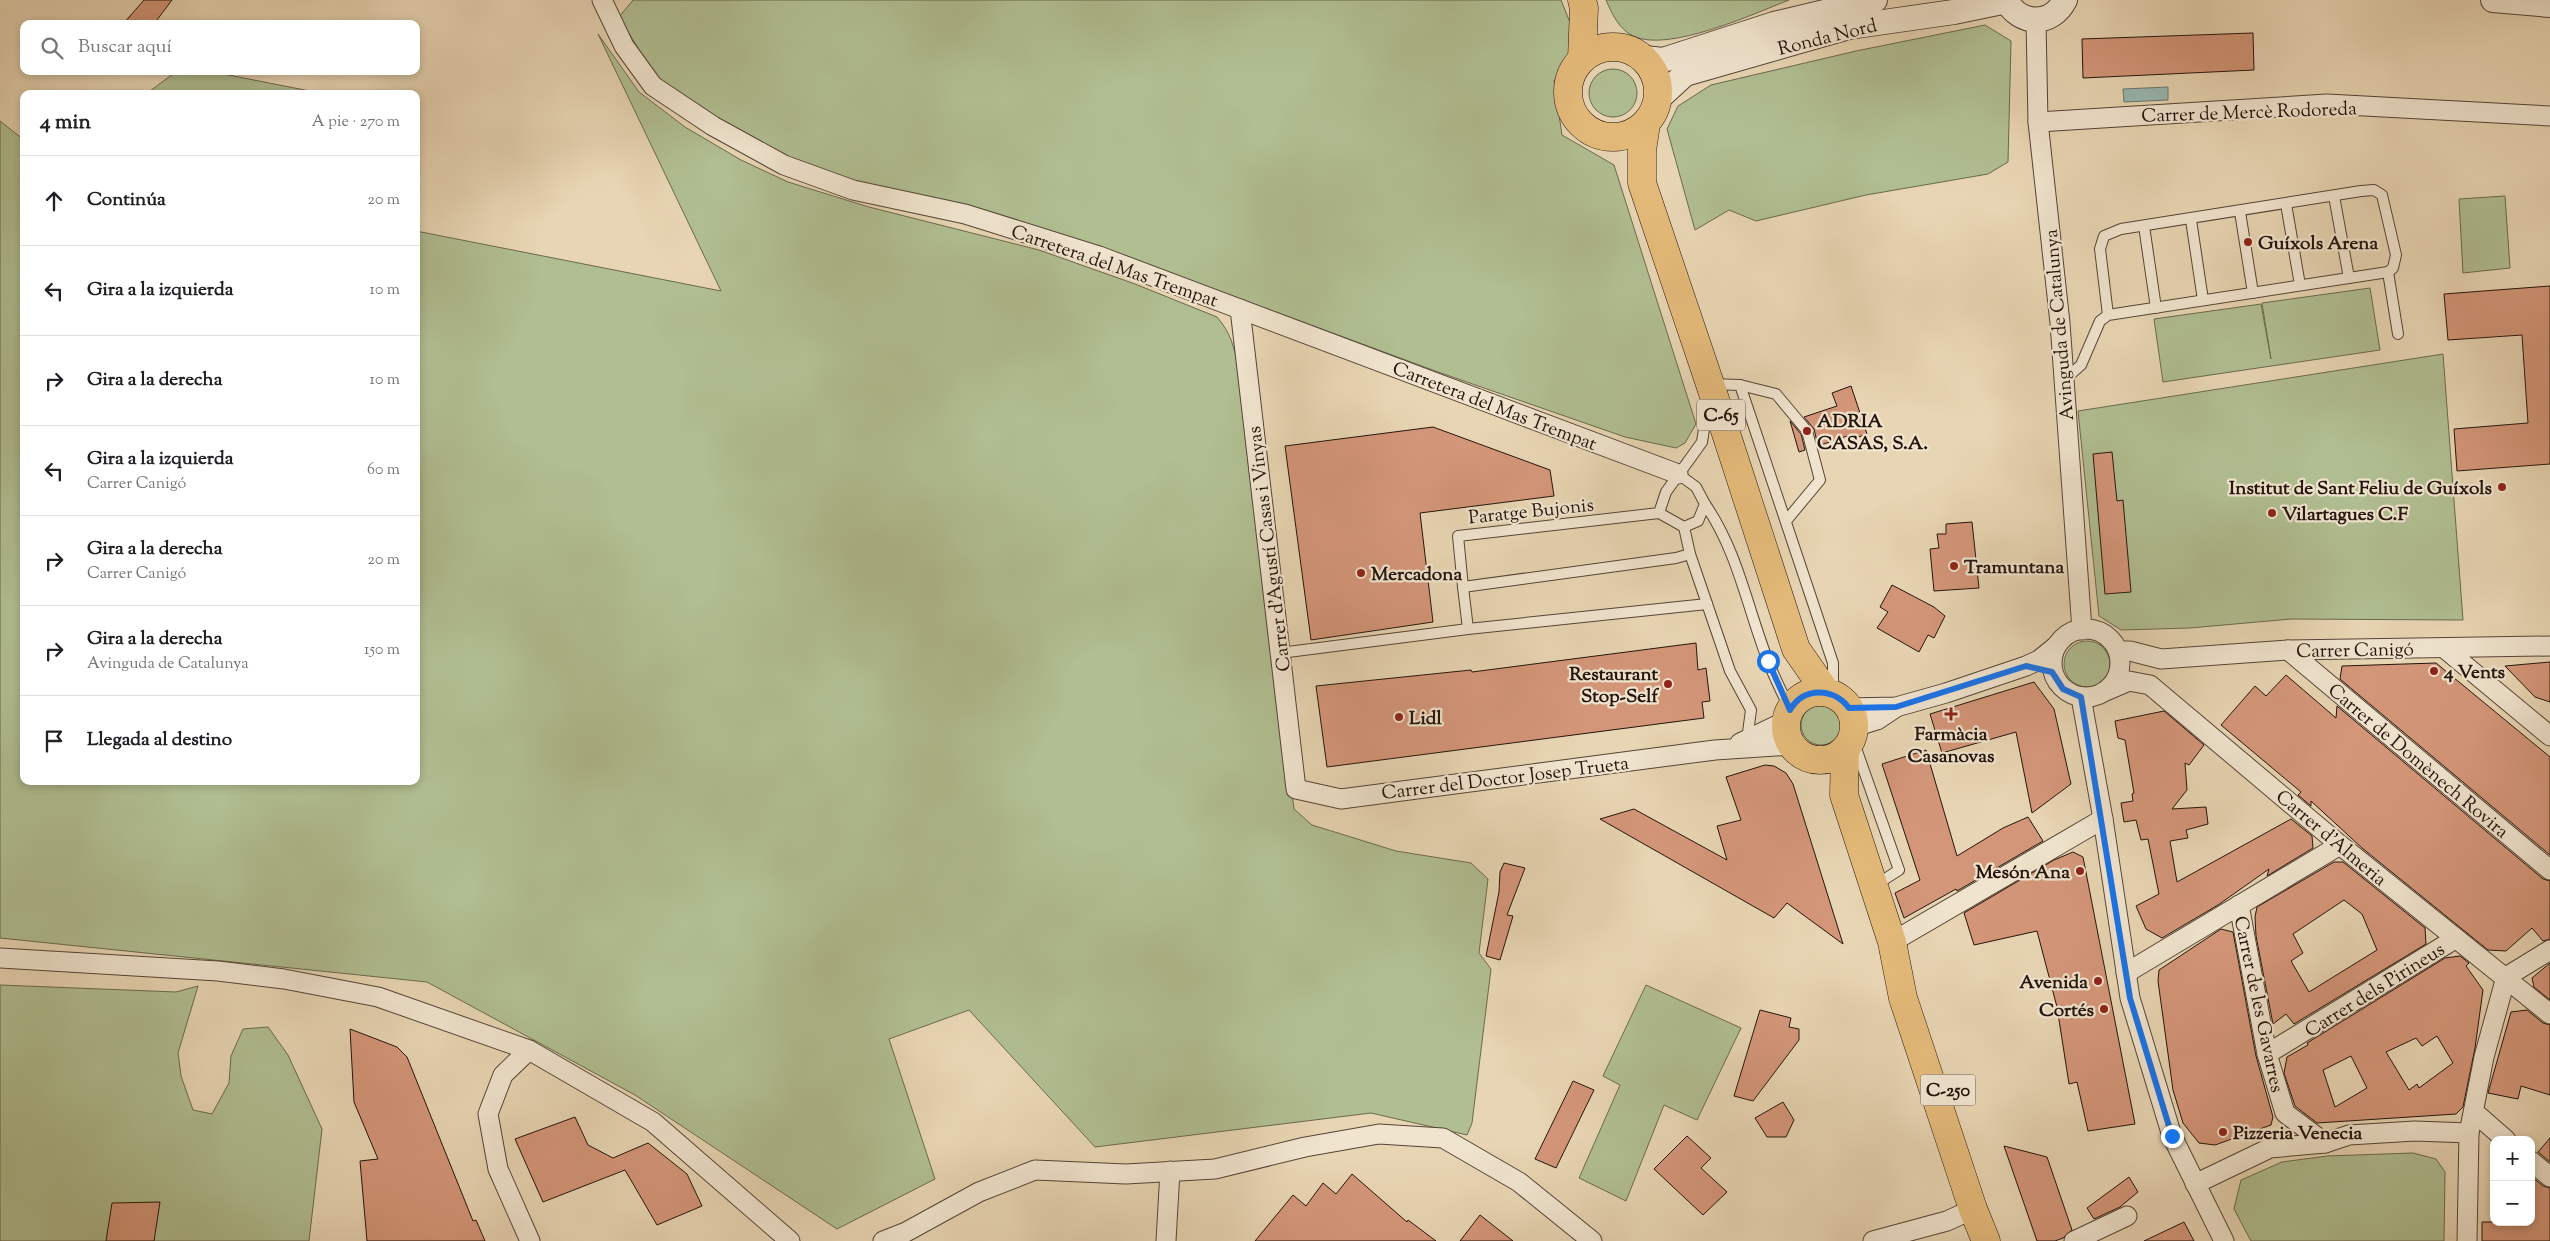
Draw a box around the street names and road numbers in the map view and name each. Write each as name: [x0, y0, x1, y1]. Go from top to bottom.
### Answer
street label: Ronda Nord: [1775, 13, 1880, 64]
street label: Carrer de Mercè Rodoreda: [2141, 96, 2358, 131]
street label: Carretera del Mas Trempat: [1007, 219, 1222, 316]
street label: Avinguda de Catalunya: [2039, 228, 2082, 422]
street label: Carretera del Mas Trempat: [1388, 356, 1601, 459]
road number: C-65: [1697, 400, 1745, 430]
street label: Carrer d'Agustí Casas i Vinyas: [1242, 425, 1299, 673]
street label: Paratge Bujonis: [1467, 492, 1595, 532]
street label: Carrer Canigó: [2296, 637, 2414, 666]
street label: Carrer de Domènech Rovira: [2321, 678, 2514, 846]
street label: Carrer del Doctor Josep Trueta: [1380, 751, 1631, 808]
street label: Carrer d'Almeria: [2269, 784, 2392, 894]
street label: Carrer de les Gavarres: [2226, 914, 2289, 1095]
street label: Carrer dels Pirineus: [2300, 937, 2451, 1045]
road number: C-250: [1920, 1074, 1976, 1106]

